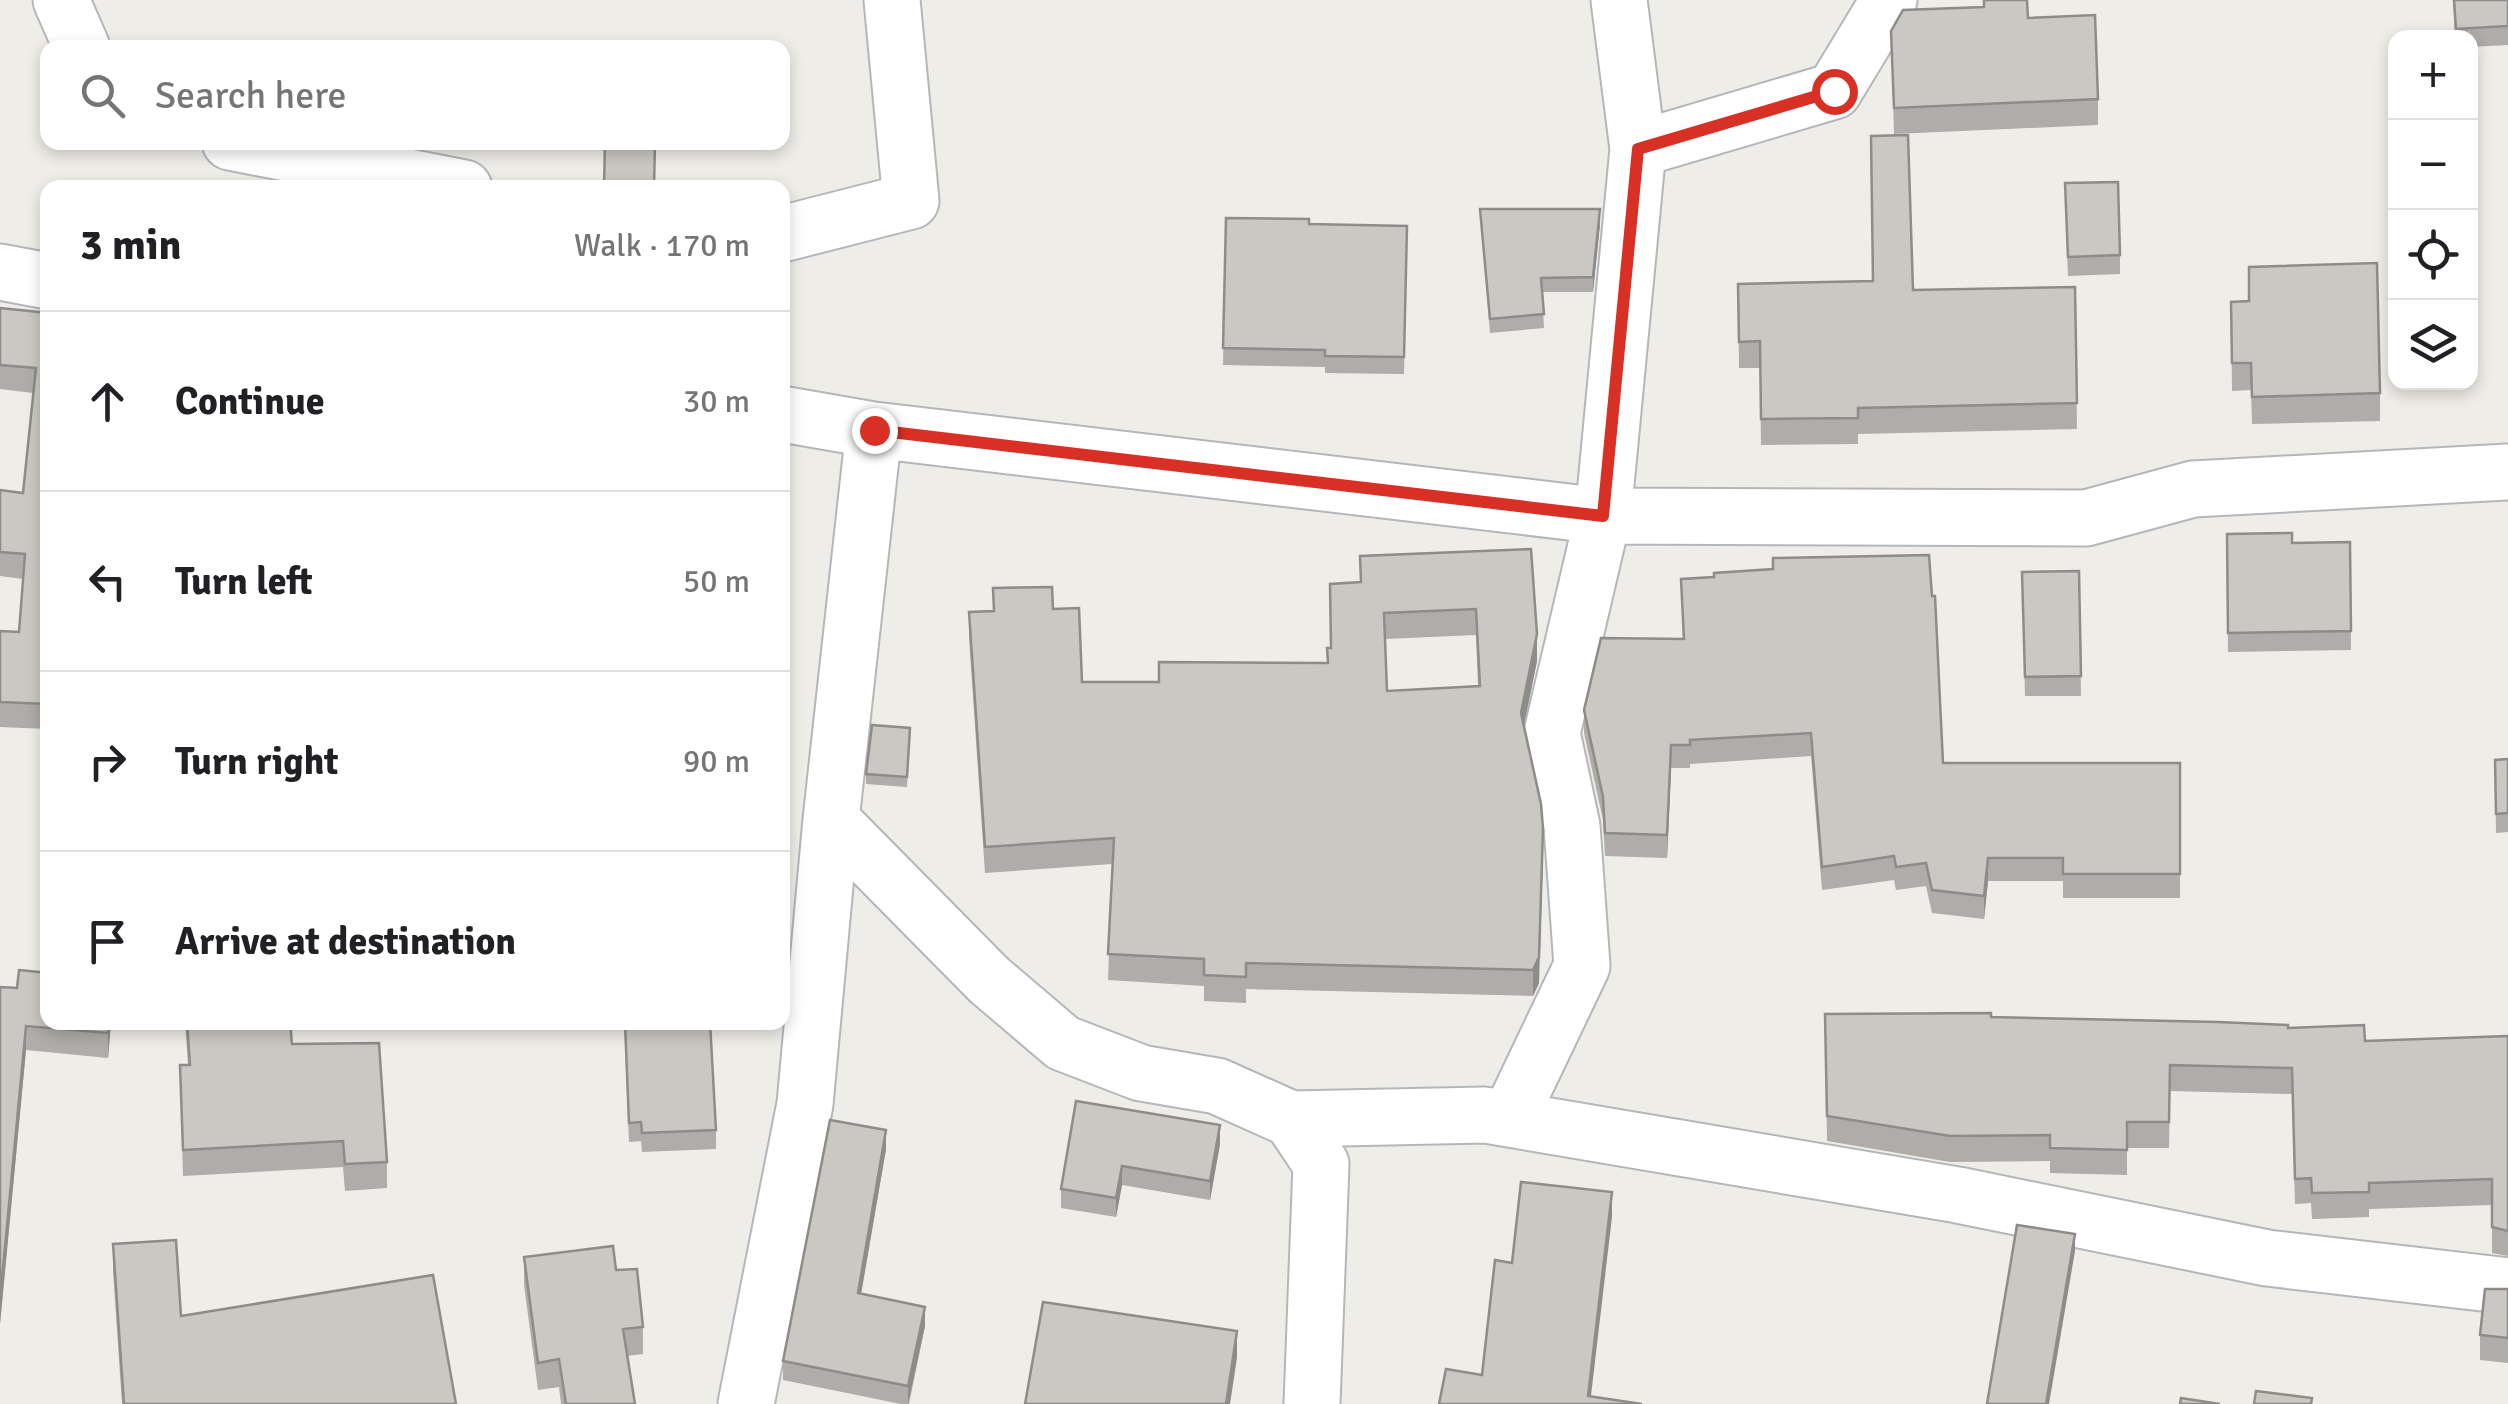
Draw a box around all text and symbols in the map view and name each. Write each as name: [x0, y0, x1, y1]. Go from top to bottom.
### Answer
map controls: [2388, 30, 2478, 390]
button: +: [2388, 30, 2478, 120]
search box: [40, 40, 790, 150]
icon: search: [75, 68, 130, 123]
route start: [1812, 69, 1858, 115]
text: Search here: [155, 72, 347, 119]
button: −: [2388, 120, 2478, 210]
button: locate: [2388, 210, 2478, 300]
text: 3 min: [80, 220, 181, 271]
text: Walk · 170 m: [574, 226, 750, 265]
button: layers: [2388, 300, 2478, 390]
icon: ahead: [80, 374, 135, 429]
text: Continue: [175, 378, 325, 425]
text: 30 m: [683, 382, 750, 421]
route end: [852, 408, 898, 454]
icon: left: [80, 554, 135, 609]
text: Turn left: [175, 558, 313, 605]
text: 50 m: [683, 562, 750, 601]
icon: right: [80, 734, 135, 789]
text: Turn right: [175, 738, 339, 785]
text: 90 m: [683, 742, 750, 781]
icon: arrive: [80, 914, 135, 969]
text: Arrive at destination: [175, 918, 516, 965]

